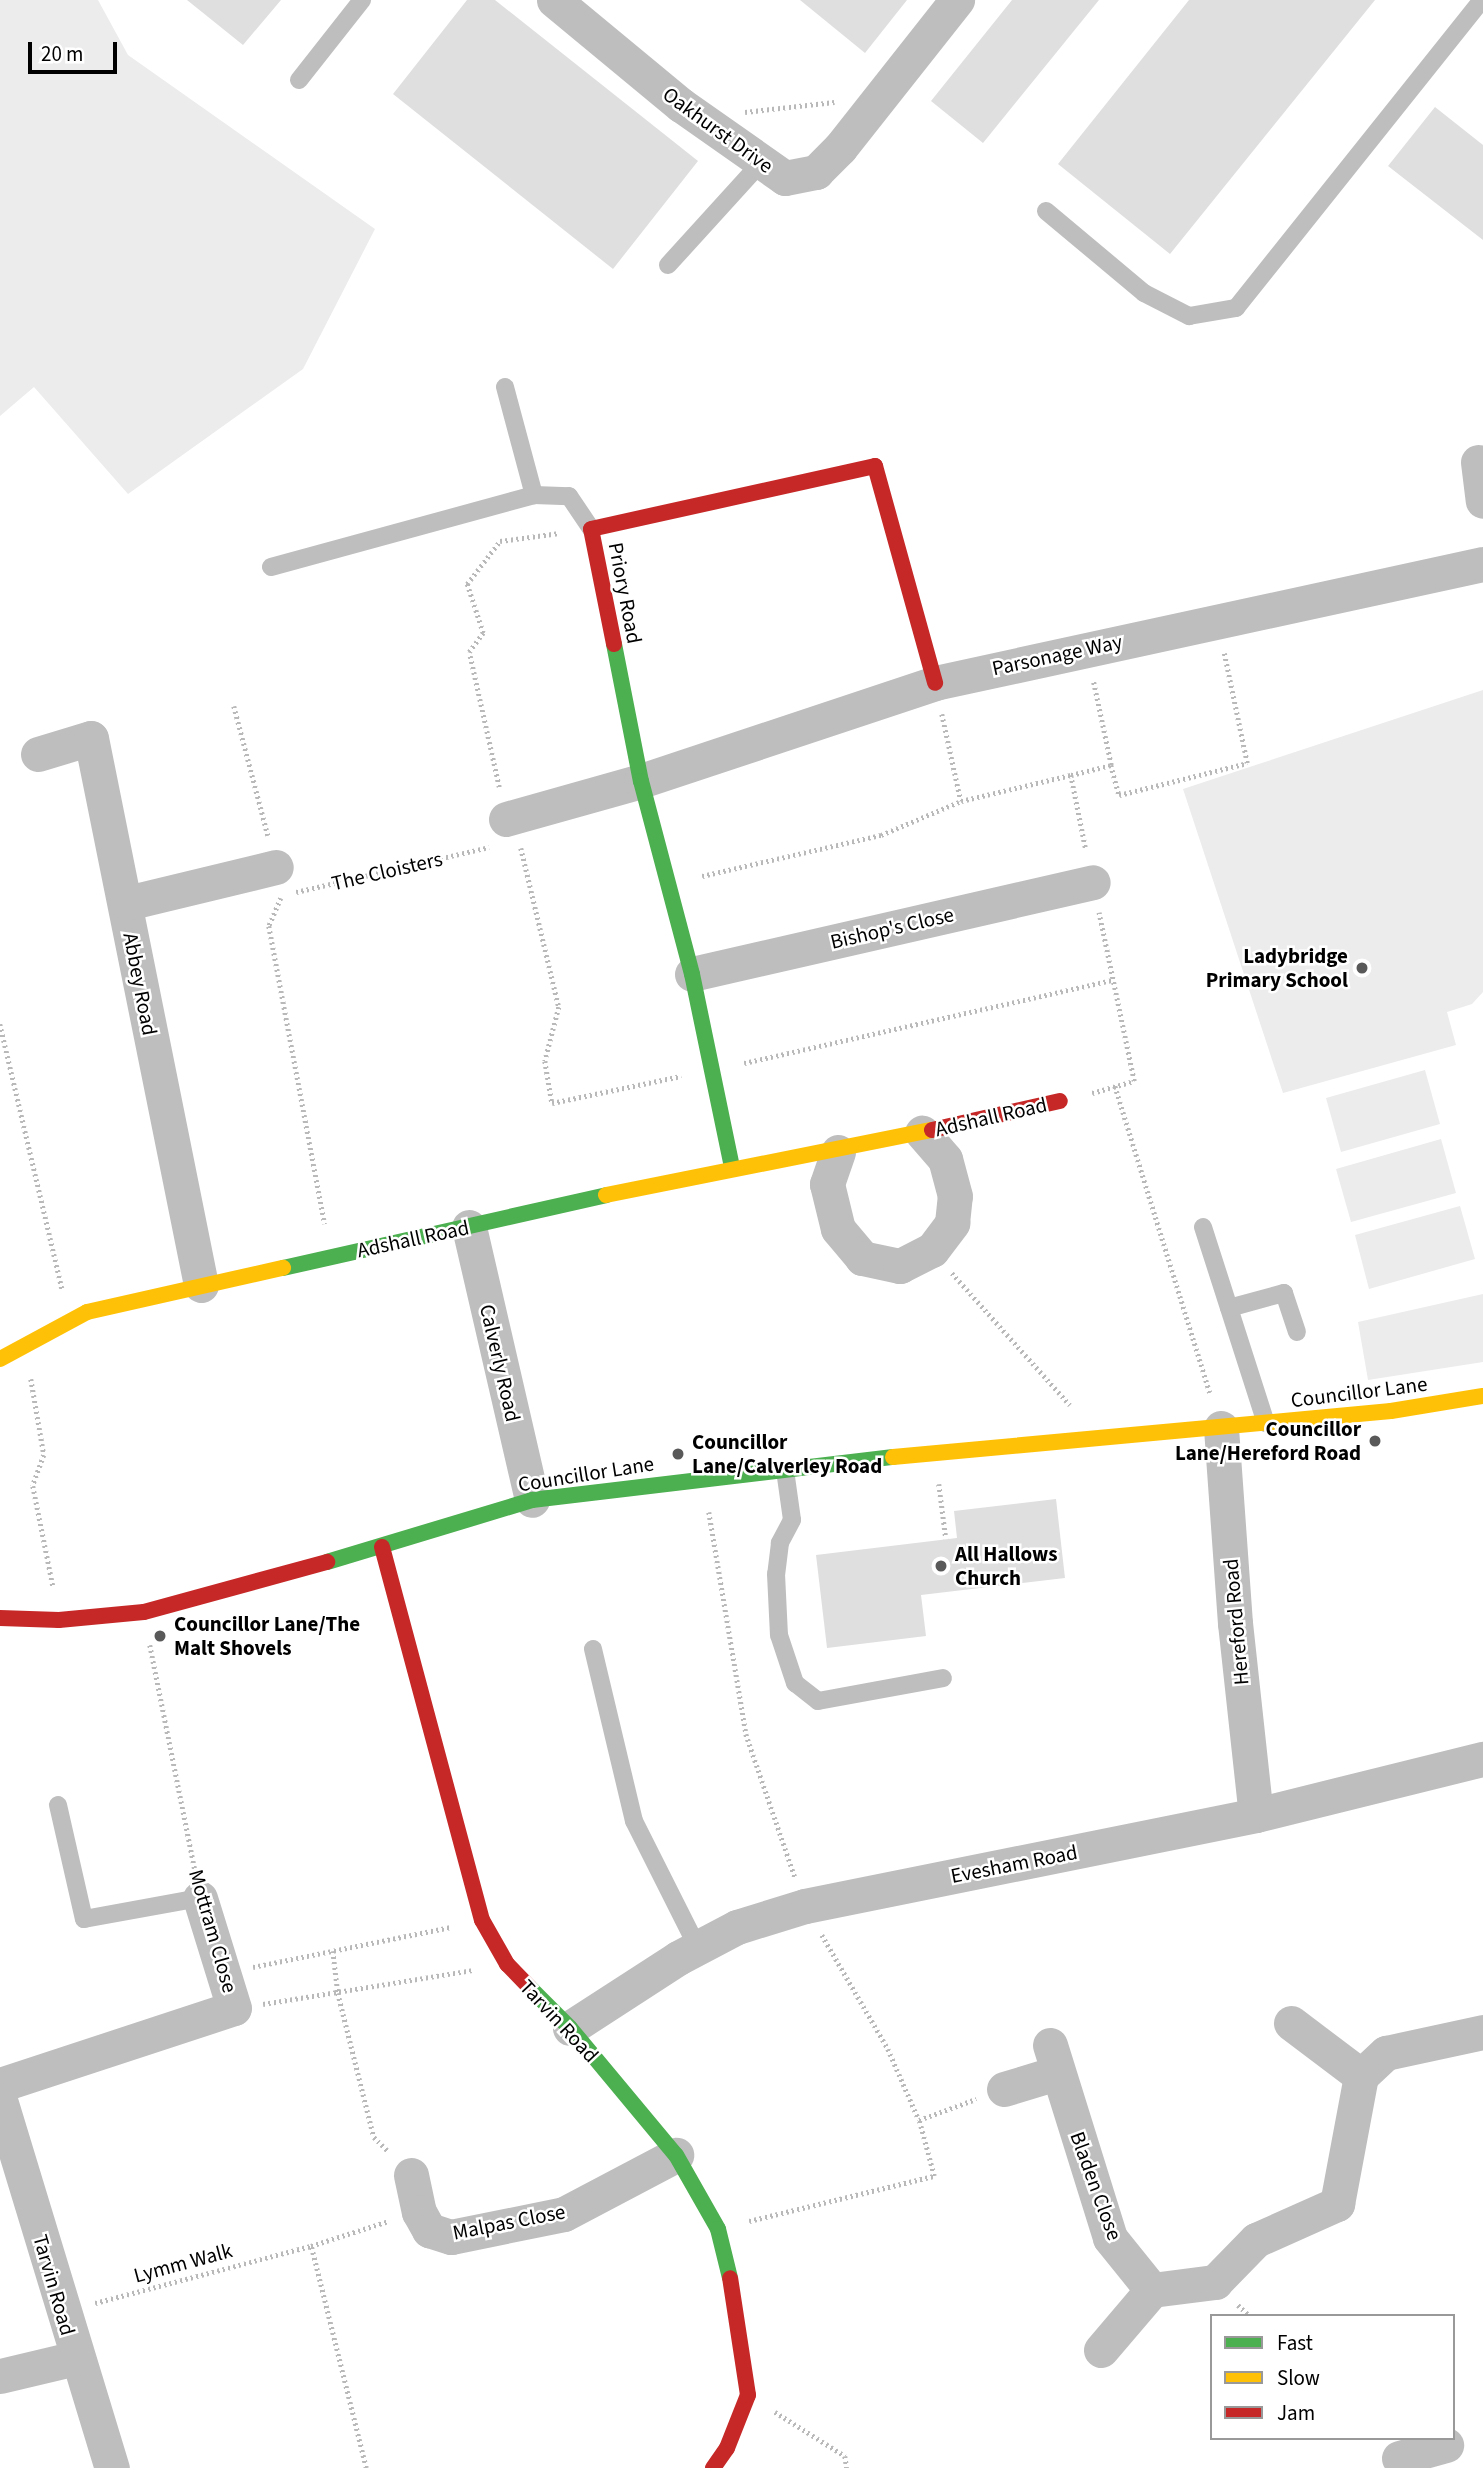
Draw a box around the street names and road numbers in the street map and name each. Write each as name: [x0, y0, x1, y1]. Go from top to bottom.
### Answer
street label: Oakhurst Drive: [658, 82, 778, 178]
street label: Priory Road: [603, 540, 647, 646]
street label: Parsonage Way: [990, 629, 1124, 681]
street label: The Cloisters: [329, 846, 445, 896]
street label: Bishop's Close: [828, 902, 956, 954]
street label: Abbey Road: [118, 930, 162, 1038]
street label: Adshall Road: [933, 1092, 1049, 1142]
street label: Adshall Road: [355, 1215, 471, 1263]
street label: Calverly Road: [474, 1302, 526, 1424]
street label: Councillor Lane: [1289, 1371, 1429, 1413]
street label: Councillor Lane: [516, 1451, 656, 1497]
street label: Hereford Road: [1218, 1558, 1254, 1686]
street label: Evesham Road: [949, 1839, 1079, 1889]
street label: Mottram Close: [183, 1867, 243, 1995]
street label: Tarvin Road: [514, 1974, 604, 2068]
street label: Bladen Close: [1065, 2128, 1127, 2244]
street label: Malpas Close: [451, 2199, 567, 2245]
street label: Tarvin Road: [28, 2232, 80, 2338]
street label: Lymm Walk: [131, 2238, 235, 2288]

